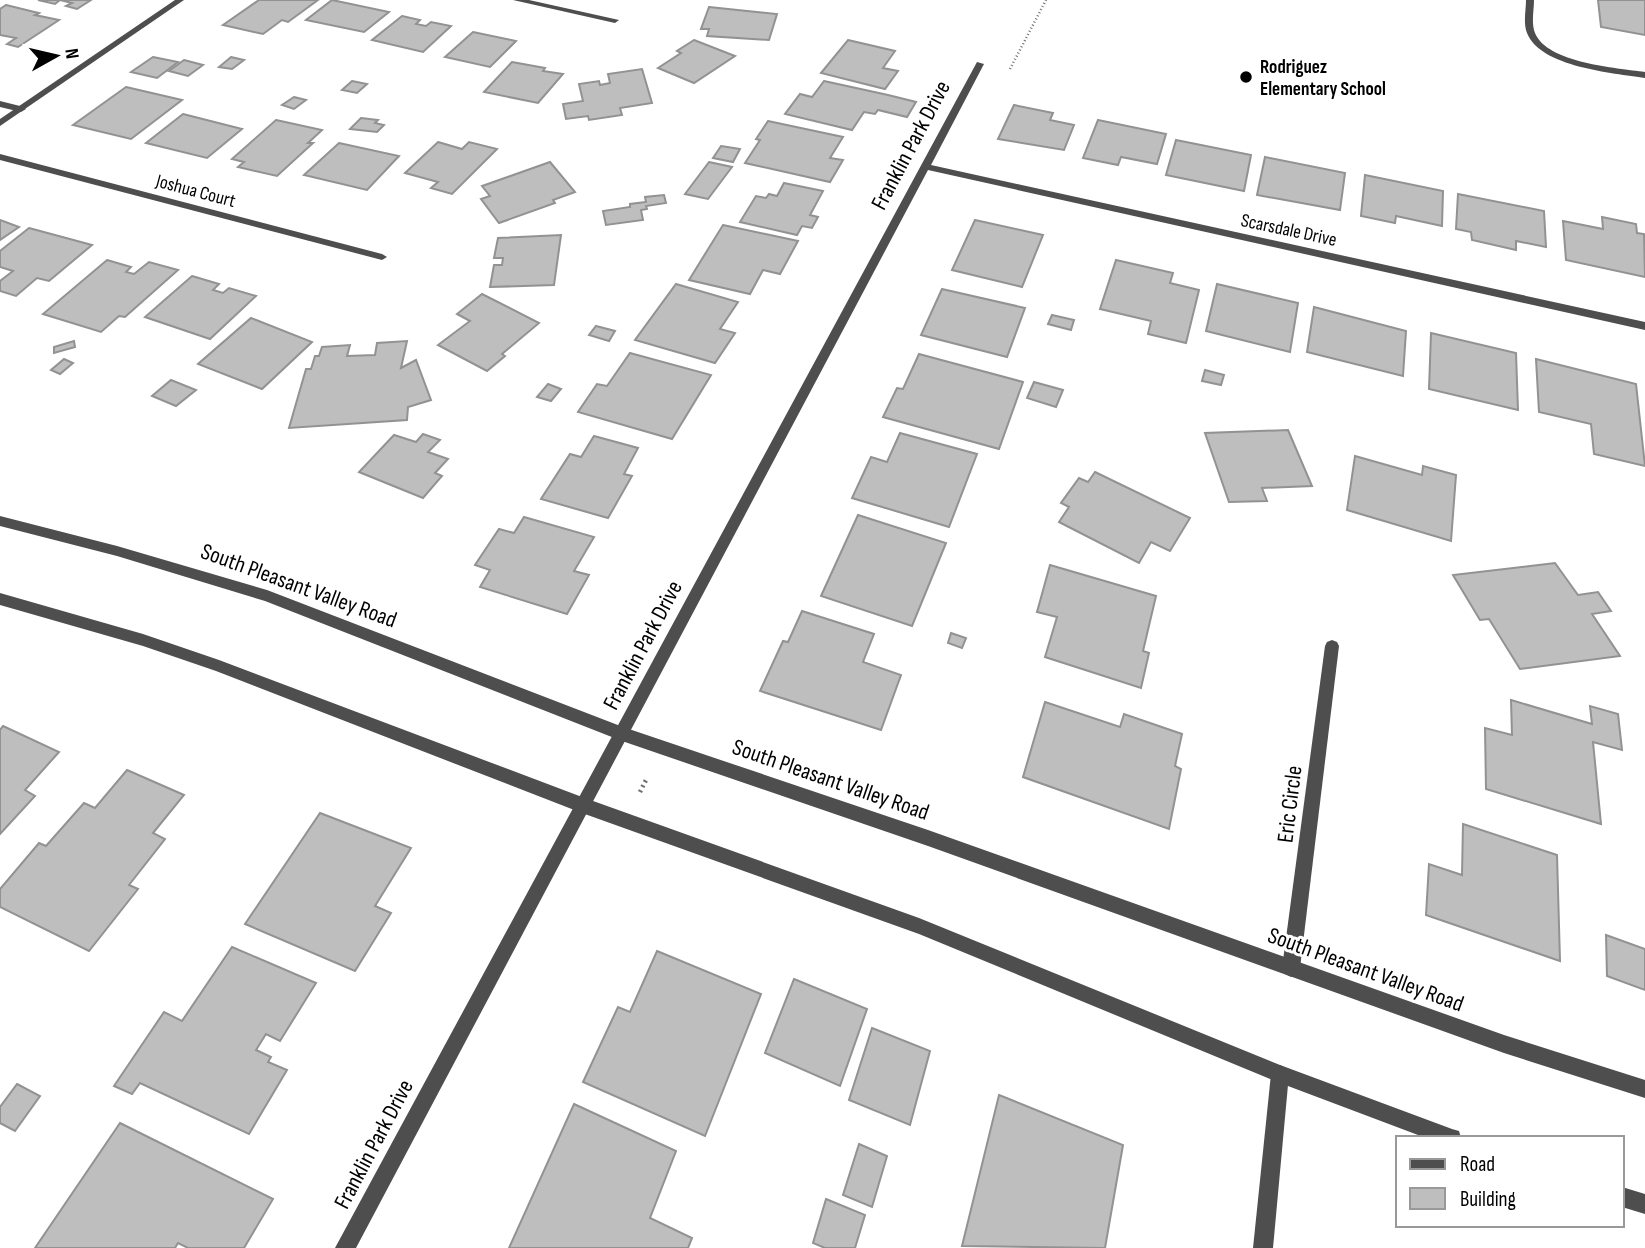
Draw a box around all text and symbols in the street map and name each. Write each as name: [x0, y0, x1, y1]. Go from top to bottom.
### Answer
north arrow: [21, 21, 91, 91]
text: N: [59, 47, 83, 60]
place label: Rodriguez Elementary School: [1260, 56, 1386, 101]
marker: Rodriguez Elementary School: [1238, 69, 1254, 85]
street label: Franklin Park Drive: [865, 76, 957, 215]
street label: Joshua Court: [152, 170, 238, 213]
street label: Scarsdale Drive: [1239, 209, 1339, 252]
street label: South Pleasant Valley Road: [197, 538, 400, 634]
street label: Franklin Park Drive: [597, 576, 689, 715]
street label: South Pleasant Valley Road: [729, 733, 933, 827]
street label: Eric Circle: [1271, 764, 1309, 844]
street label: South Pleasant Valley Road: [1264, 922, 1467, 1018]
street label: Franklin Park Drive: [328, 1075, 420, 1214]
legend: [1396, 1136, 1624, 1227]
text: Road: [1460, 1152, 1495, 1177]
text: Building: [1460, 1187, 1516, 1212]

